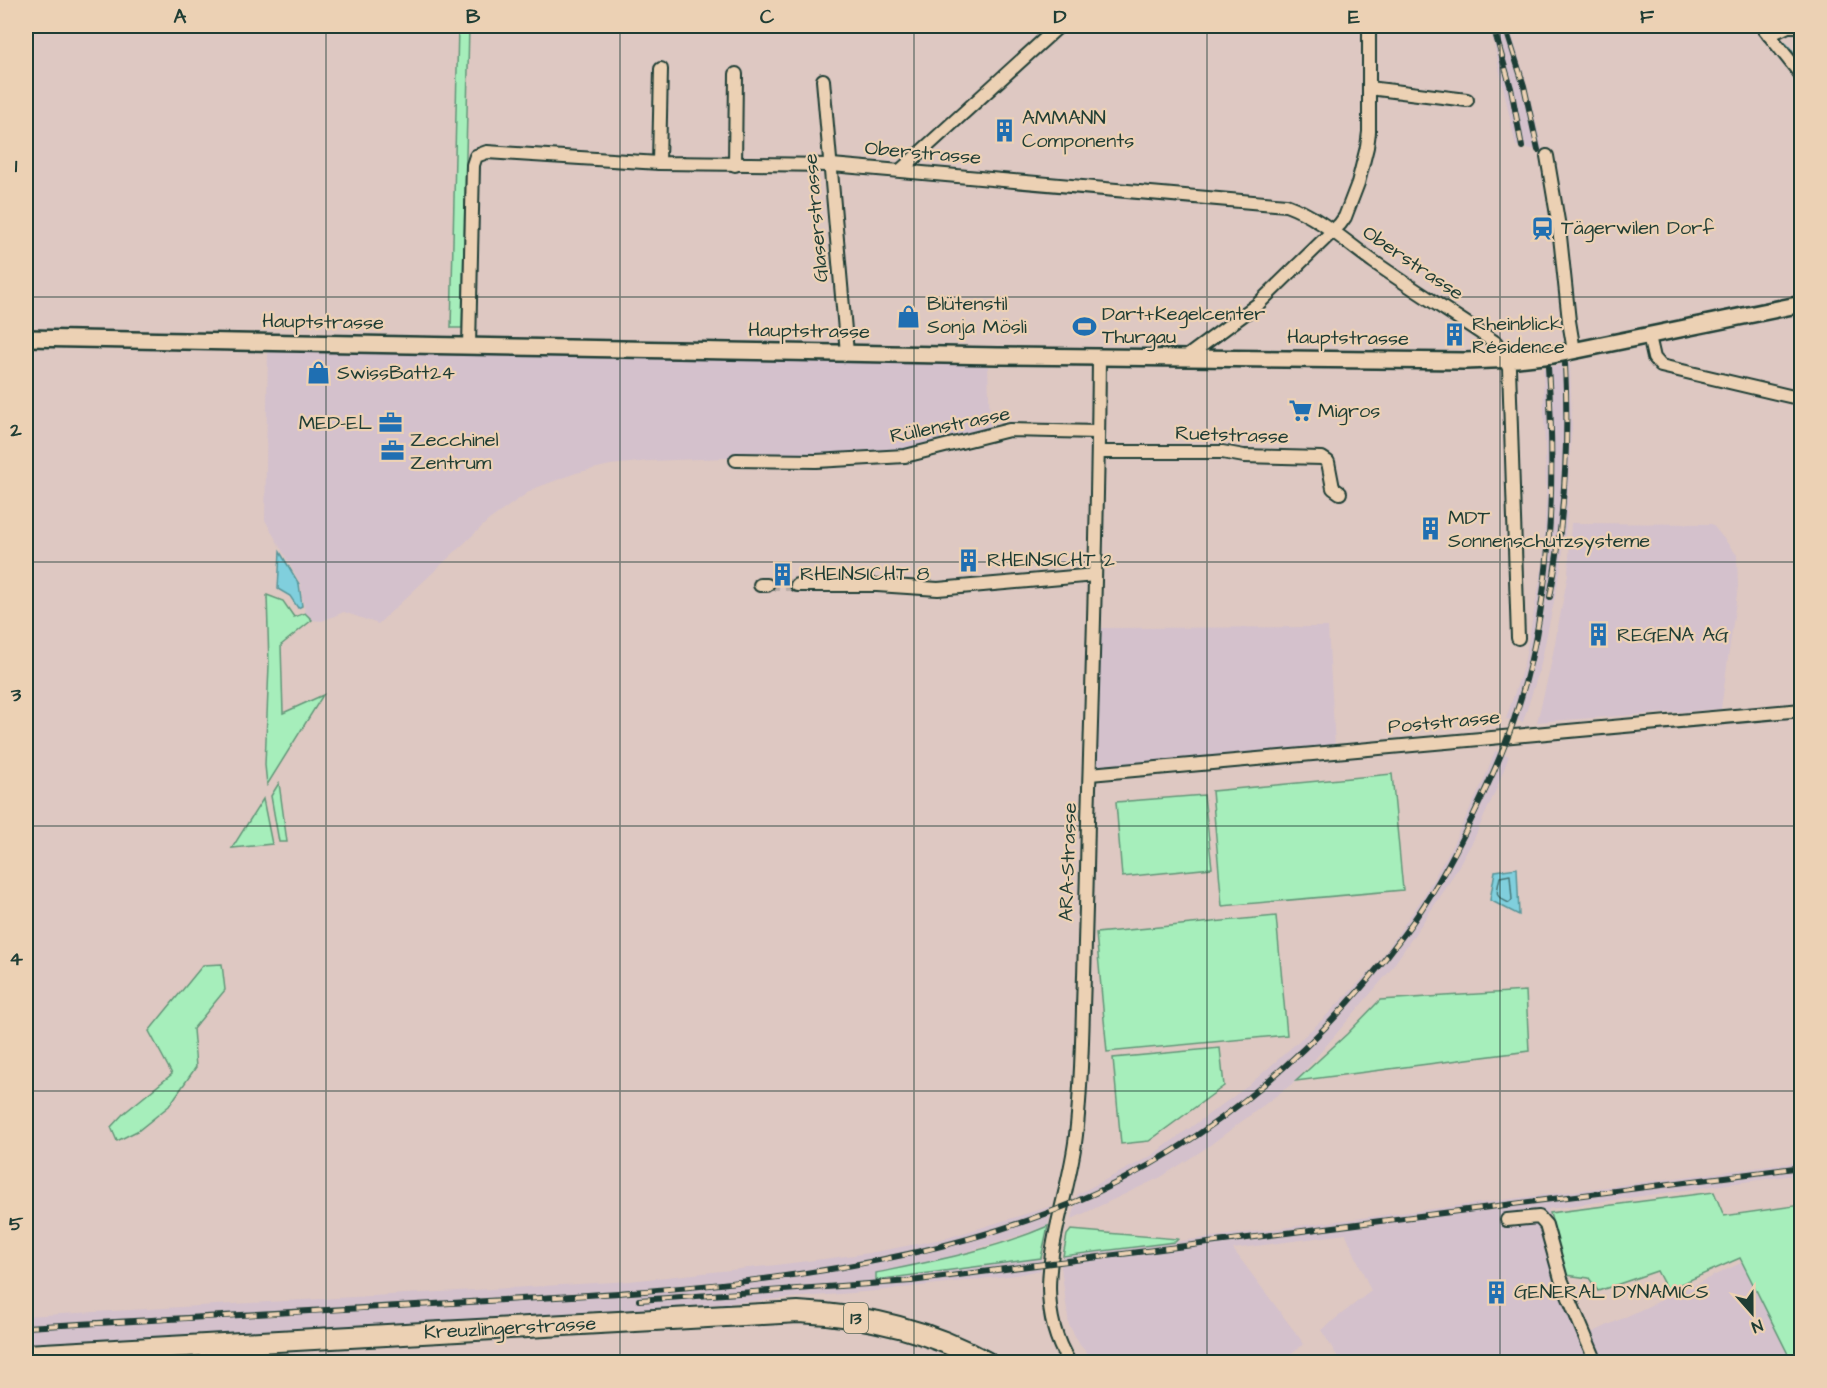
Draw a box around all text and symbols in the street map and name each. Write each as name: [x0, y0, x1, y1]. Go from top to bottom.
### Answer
text: A: [174, 3, 187, 31]
text: B: [466, 3, 481, 31]
text: C: [760, 3, 775, 31]
text: D: [1054, 3, 1067, 31]
text: E: [1348, 3, 1360, 31]
text: F: [1640, 3, 1655, 31]
place label: AMMANN Components: [1022, 104, 1134, 155]
building icon: AMMANN Components: [991, 117, 1017, 143]
street label: Oberstrasse: [864, 134, 983, 172]
text: 1: [15, 152, 18, 180]
street label: Glaserstrasse: [796, 152, 836, 284]
place label: Tägerwilen Dorf: [1561, 214, 1714, 243]
station icon: Tägerwilen Dorf: [1530, 215, 1556, 241]
street label: Oberstrasse: [1357, 219, 1469, 307]
place label: Blütenstil Sonja Mösli: [927, 290, 1027, 341]
place label: Dart+Kegelcenter Thurgau: [1102, 300, 1265, 352]
shop icon: Blütenstil Sonja Mösli: [896, 303, 922, 329]
street label: Hauptstrasse: [262, 307, 384, 337]
place label: Rheinblick Résidence: [1472, 310, 1565, 361]
sports icon: Dart+Kegelcenter Thurgau: [1071, 313, 1097, 339]
street label: Hauptstrasse: [748, 316, 870, 346]
building icon: Rheinblick Résidence: [1441, 322, 1467, 348]
street label: Hauptstrasse: [1287, 323, 1409, 353]
place label: SwissBatt24: [337, 359, 455, 387]
shop icon: SwissBatt24: [306, 360, 332, 386]
place label: Migros: [1318, 397, 1380, 426]
supermarket icon: Migros: [1287, 398, 1313, 424]
street label: Rüllenstrasse: [888, 400, 1013, 450]
place label: MED-EL: [299, 409, 372, 437]
office icon: MED-EL: [377, 410, 403, 436]
text: 2: [9, 416, 22, 444]
street label: Ruetstrasse: [1175, 419, 1289, 451]
place label: Zecchinel Zentrum: [410, 426, 499, 477]
office icon: Zecchinel Zentrum: [379, 438, 405, 464]
place label: MDT Sonnenschutzsysteme: [1448, 504, 1650, 556]
building icon: MDT Sonnenschutzsysteme: [1417, 516, 1443, 542]
place label: RHEINSICHT 2: [987, 546, 1115, 574]
building icon: RHEINSICHT 2: [956, 547, 982, 573]
place label: RHEINSICHT 8: [800, 560, 929, 588]
building icon: RHEINSICHT 8: [769, 561, 795, 587]
place label: REGENA AG: [1617, 621, 1729, 649]
building icon: REGENA AG: [1586, 622, 1612, 648]
text: 3: [10, 681, 22, 709]
street label: Poststrasse: [1387, 703, 1501, 741]
street label: ARA-Strasse: [1052, 802, 1084, 922]
text: 4: [9, 945, 23, 973]
text: 5: [9, 1210, 24, 1238]
place label: GENERAL DYNAMICS: [1514, 1278, 1709, 1306]
building icon: GENERAL DYNAMICS: [1483, 1279, 1509, 1305]
north arrow: [1722, 1283, 1782, 1343]
road number: 13: [844, 1303, 868, 1333]
street label: Kreuzlingerstrasse: [423, 1309, 597, 1347]
text: N: [1748, 1314, 1766, 1338]

